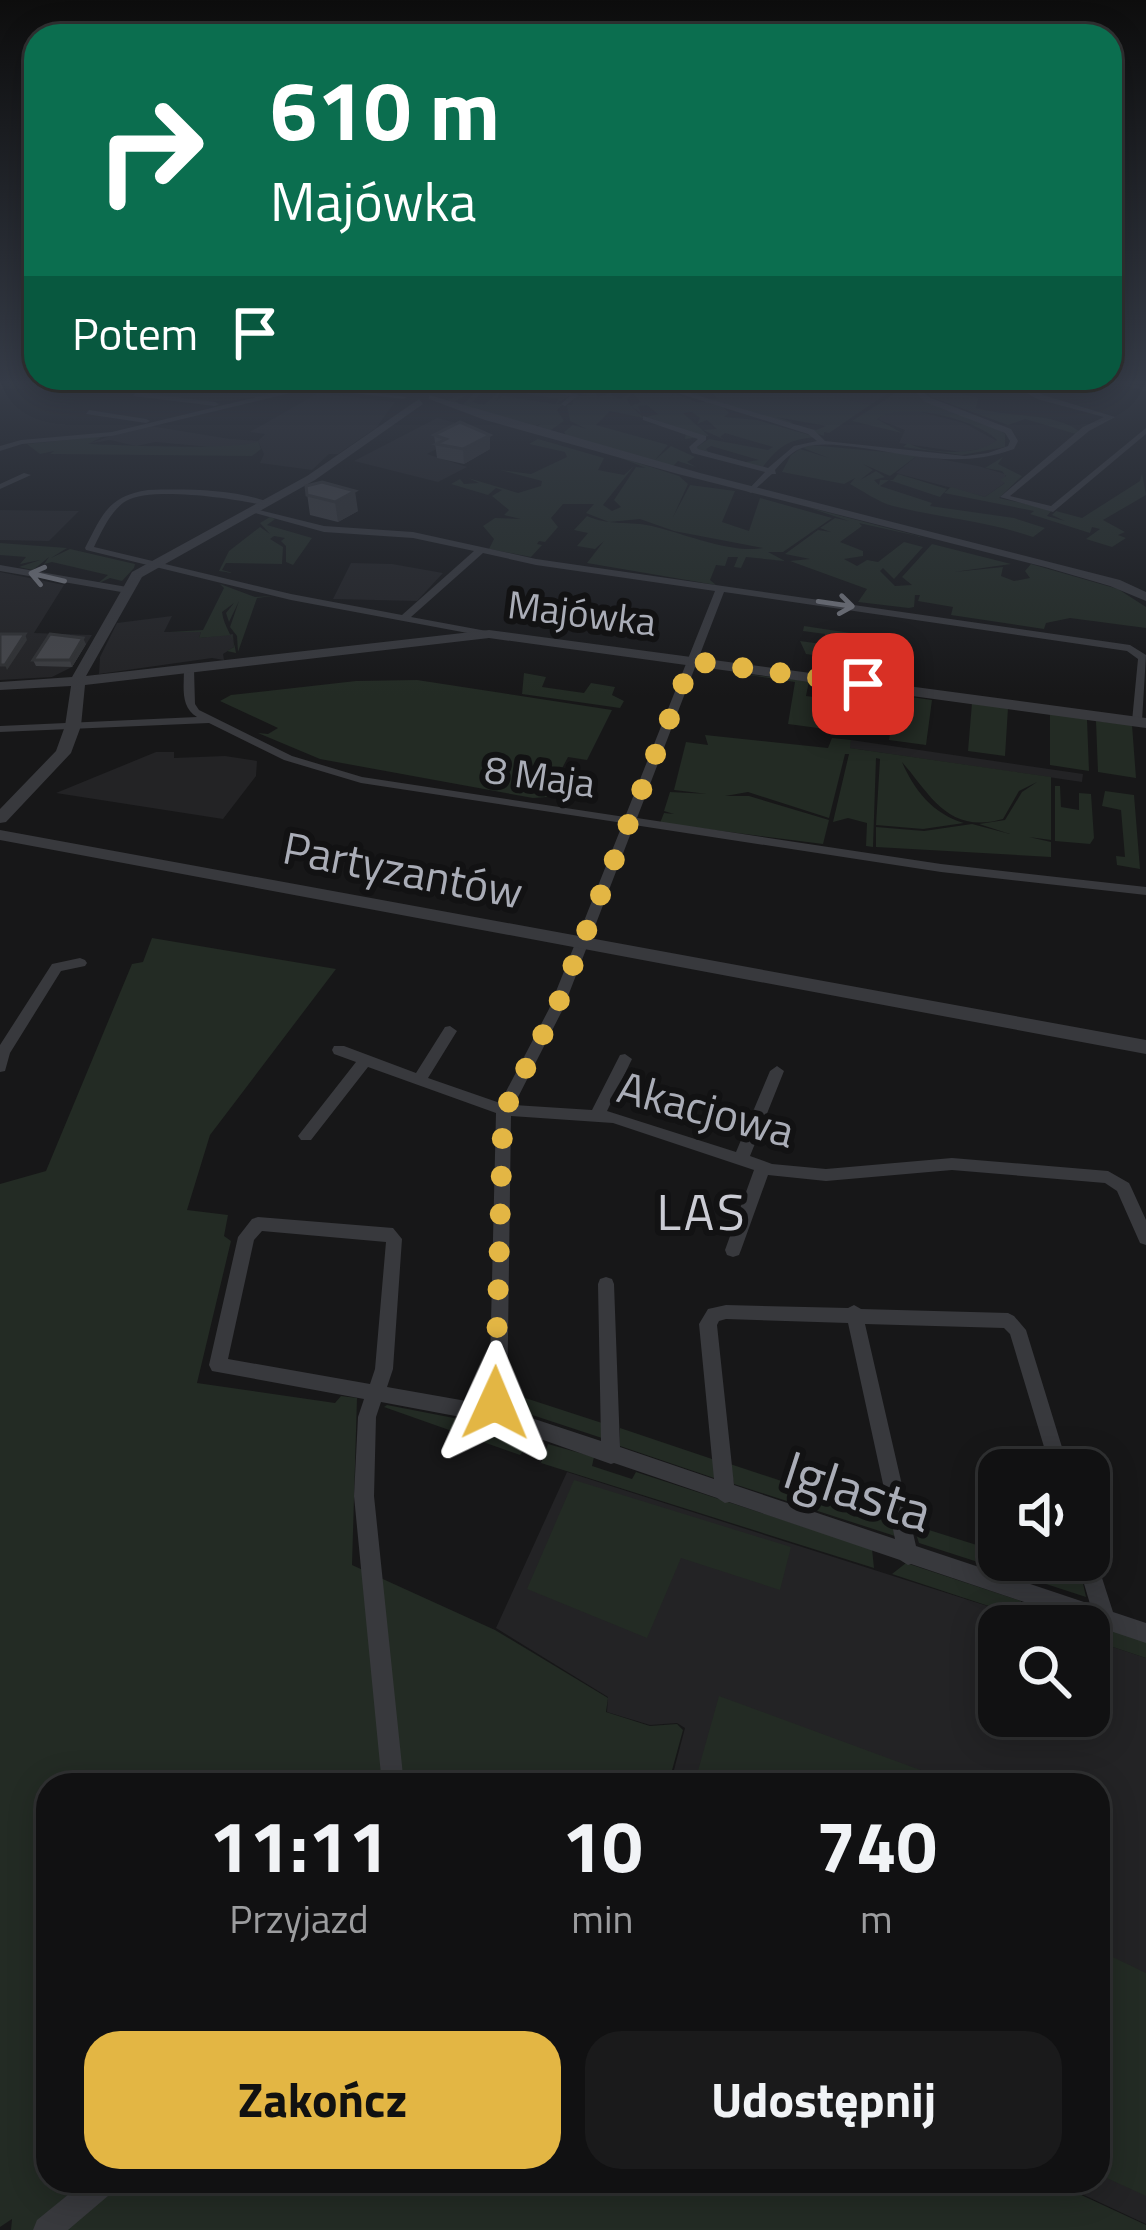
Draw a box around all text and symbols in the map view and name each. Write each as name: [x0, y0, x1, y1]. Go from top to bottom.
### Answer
text: 610 m: [270, 45, 500, 173]
icon: right: [72, 72, 228, 228]
text: Majówka: [270, 160, 476, 242]
text: Potem: [72, 299, 198, 367]
icon: arrive: [222, 300, 288, 366]
one-way arrow: [28, 565, 66, 587]
street label: Majówka: [504, 574, 660, 651]
one-way arrow: [816, 593, 855, 616]
pin: [812, 633, 914, 735]
icon: arrive: [830, 651, 896, 717]
street label: 8 Maja: [481, 739, 599, 812]
street label: Partyzantów: [278, 812, 529, 926]
street label: Akacjowa: [610, 1052, 802, 1164]
district label: LAS: [656, 1172, 748, 1250]
position arrow: [432, 1340, 558, 1466]
street label: Iglasta: [774, 1428, 943, 1552]
map controls: [978, 1449, 1110, 1737]
button: sound: [978, 1449, 1110, 1581]
button: search: [978, 1605, 1110, 1737]
text: 11:11: [209, 1790, 389, 1900]
text: 10: [562, 1790, 643, 1900]
text: 740: [816, 1790, 937, 1900]
text: Przyjazd: [229, 1889, 369, 1948]
text: min: [571, 1889, 633, 1948]
text: m: [860, 1889, 893, 1948]
button: Zakończ: [84, 2031, 561, 2169]
button: Udostępnij: [585, 2031, 1062, 2169]

